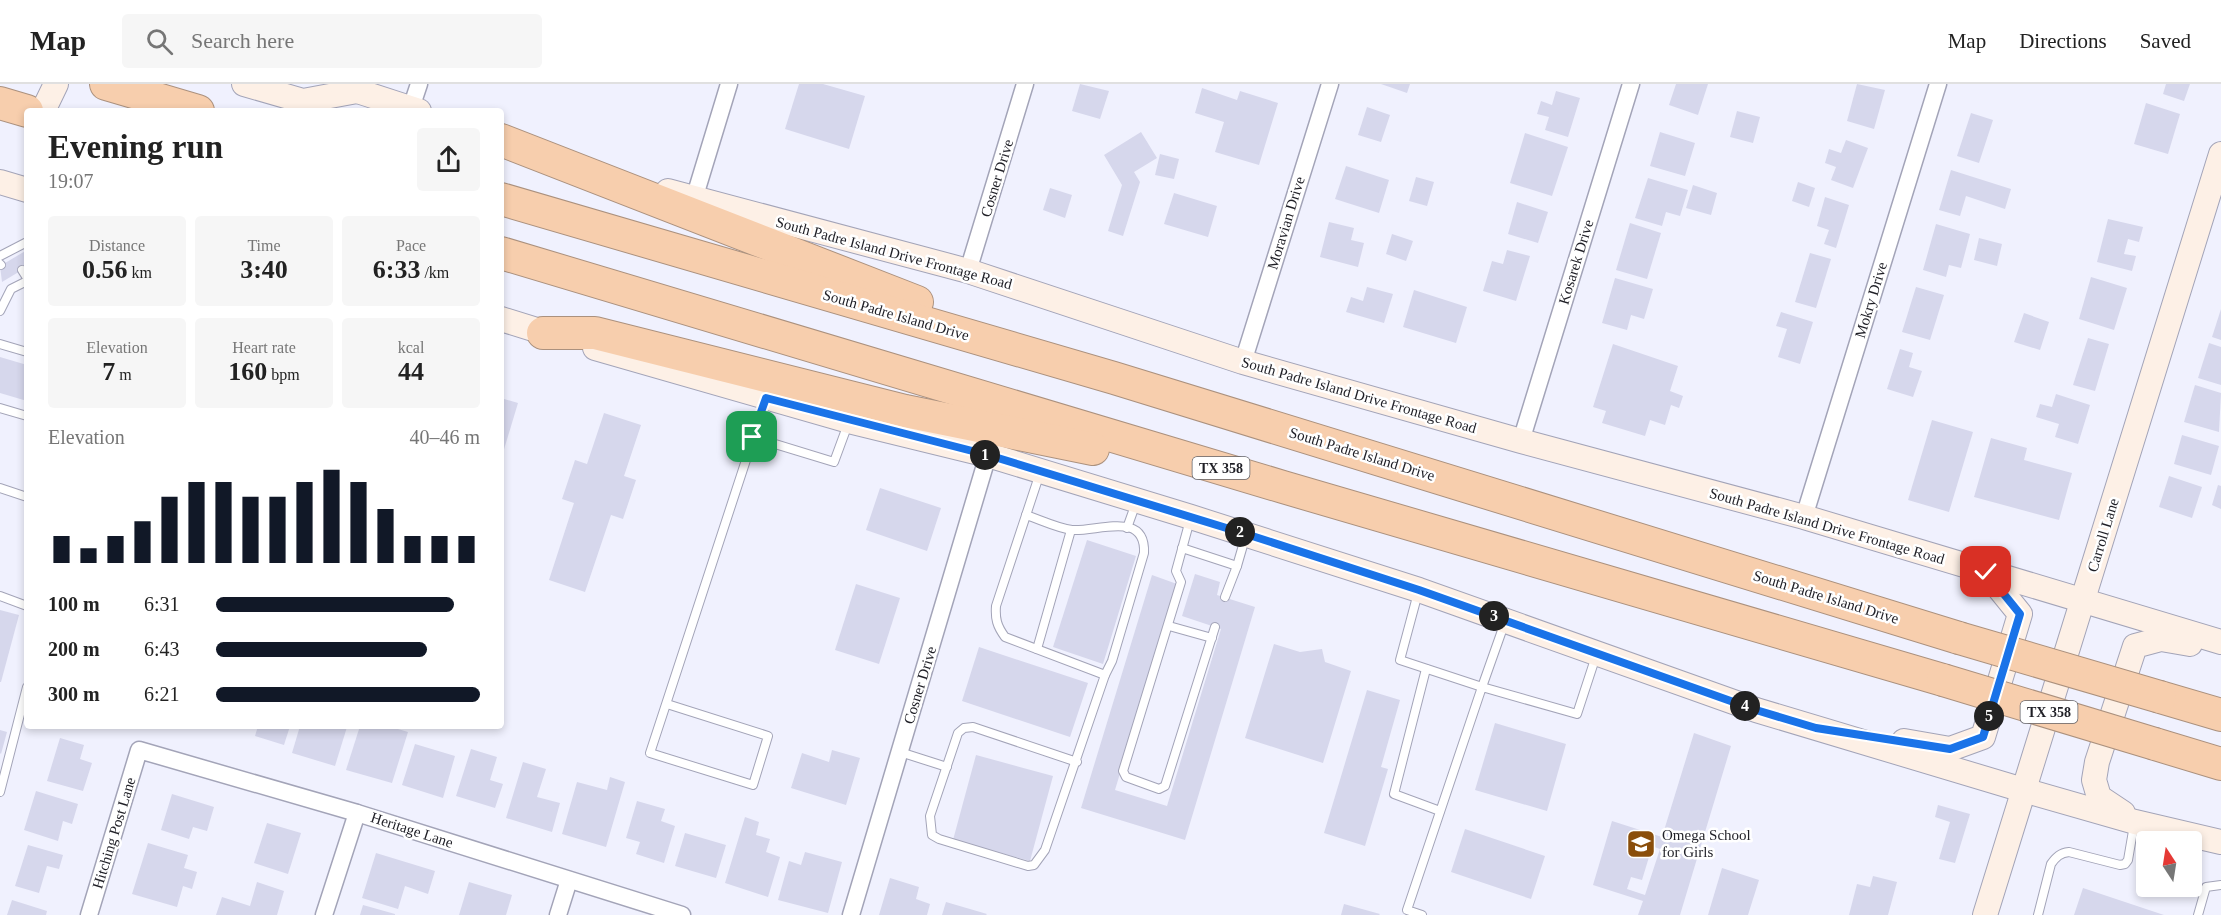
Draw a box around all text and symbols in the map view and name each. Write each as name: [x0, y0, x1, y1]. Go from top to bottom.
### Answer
search box: [122, 14, 542, 68]
text: Map: [30, 25, 86, 56]
icon: search: [143, 25, 176, 58]
text: Search here: [191, 28, 294, 53]
text: Map: [1948, 29, 1986, 53]
text: Directions: [2019, 29, 2107, 53]
text: Saved: [2140, 29, 2191, 53]
button: share: [417, 128, 480, 191]
text: Evening run: [48, 129, 223, 165]
street label: Cosner Drive: [978, 137, 1017, 219]
text: 19:07: [48, 170, 94, 192]
street label: Moravian Drive: [1264, 174, 1308, 271]
street label: South Padre Island Drive Frontage Road: [774, 214, 1014, 292]
street label: Kosarek Drive: [1556, 217, 1597, 306]
text: Distance: [89, 237, 145, 254]
text: Time: [247, 237, 281, 254]
text: Pace: [396, 237, 426, 254]
text: 0.56: [82, 255, 128, 284]
text: 3:40: [240, 255, 288, 284]
text: 6:33: [373, 255, 420, 284]
street label: Mokry Drive: [1852, 260, 1890, 340]
text: km: [128, 264, 152, 281]
text: /km: [420, 264, 449, 281]
street label: South Padre Island Drive: [821, 286, 971, 344]
text: Elevation: [86, 339, 148, 356]
text: Heart rate: [232, 339, 296, 356]
text: kcal: [398, 339, 424, 356]
street label: South Padre Island Drive Frontage Road: [1240, 354, 1479, 436]
text: 7: [102, 357, 115, 386]
text: 160: [228, 357, 267, 386]
text: 44: [398, 357, 424, 386]
text: m: [115, 366, 132, 383]
text: bpm: [267, 366, 300, 383]
pin: [726, 411, 777, 462]
icon: arrive: [735, 420, 768, 453]
street label: South Padre Island Drive: [1287, 424, 1437, 484]
text: Elevation: [48, 426, 125, 448]
text: 40–46 m: [409, 426, 480, 448]
pin: 1: [970, 440, 1000, 470]
text: 1: [981, 446, 989, 463]
road number: TX 358: [1192, 457, 1250, 479]
street label: South Padre Island Drive Frontage Road: [1708, 485, 1947, 567]
street label: Carroll Lane: [2084, 496, 2122, 574]
pin: 2: [1225, 517, 1255, 547]
text: 2: [1236, 523, 1244, 540]
pin: [1960, 546, 2011, 597]
icon: check: [1969, 555, 2002, 588]
street label: South Padre Island Drive: [1751, 567, 1901, 627]
text: 100 m: [48, 593, 100, 615]
text: 6:31: [144, 593, 180, 615]
pin: 3: [1479, 601, 1509, 631]
text: 3: [1490, 607, 1498, 624]
text: 200 m: [48, 638, 100, 660]
text: 6:43: [144, 638, 180, 660]
street label: Cosner Drive: [901, 644, 940, 726]
text: 300 m: [48, 683, 100, 705]
text: 6:21: [144, 683, 180, 705]
pin: 4: [1730, 691, 1760, 721]
text: 4: [1741, 697, 1749, 714]
pin: 5: [1974, 701, 2004, 731]
road number: TX 358: [2020, 701, 2078, 723]
text: 5: [1985, 707, 1993, 724]
street label: Hitching Post Lane: [89, 775, 139, 891]
street label: Heritage Lane: [369, 809, 455, 851]
place label: Omega School for Girls: [1662, 827, 1751, 860]
school or university icon: Omega School for Girls: [1625, 828, 1657, 860]
north arrow: [2136, 831, 2202, 897]
map controls: [2136, 831, 2202, 897]

